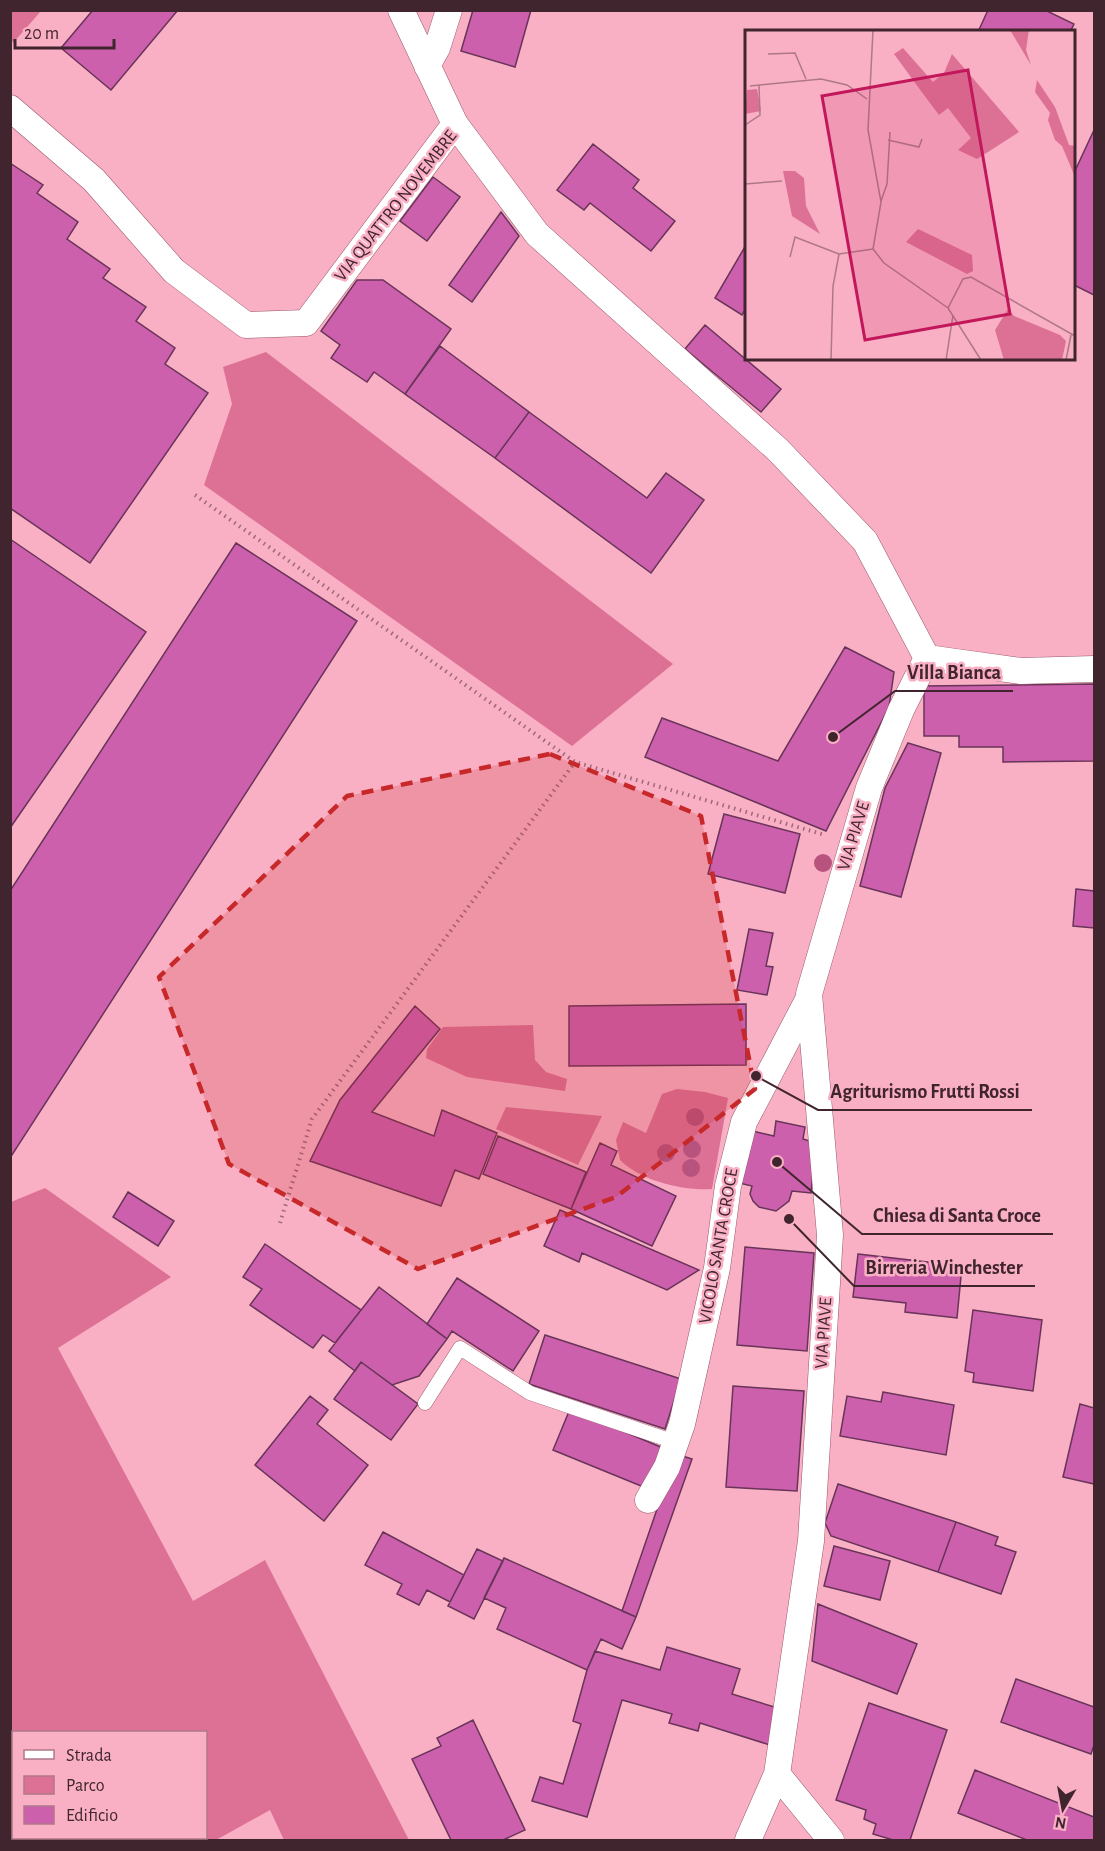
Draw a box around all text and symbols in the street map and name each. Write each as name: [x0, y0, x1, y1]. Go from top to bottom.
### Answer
scale bar: [15, 12, 114, 50]
text: 20 m: [24, 25, 59, 43]
inset map: [745, 30, 1075, 360]
street label: VIA QUATTRO NOVEMBRE: [331, 127, 461, 285]
callout: Villa Bianca: [895, 653, 1013, 691]
text: Villa Bianca: [907, 663, 1001, 683]
street label: VIA PIAVE: [835, 799, 873, 873]
callout: Agriturismo Frutti Rossi: [818, 1072, 1032, 1110]
text: Agriturismo Frutti Rossi: [830, 1082, 1020, 1102]
street label: VICOLO SANTA CROCE: [696, 1167, 742, 1325]
callout: Chiesa di Santa Croce: [862, 1196, 1053, 1234]
text: Chiesa di Santa Croce: [873, 1206, 1041, 1226]
callout: Birreria Winchester: [854, 1248, 1035, 1286]
text: Birreria Winchester: [865, 1258, 1023, 1278]
street label: VIA PIAVE: [813, 1296, 835, 1369]
legend: [12, 1731, 207, 1839]
text: Strada: [66, 1747, 112, 1765]
text: Parco: [66, 1777, 105, 1795]
north arrow: [1033, 1779, 1093, 1839]
text: Edificio: [66, 1807, 118, 1825]
text: N: [1054, 1814, 1067, 1832]

